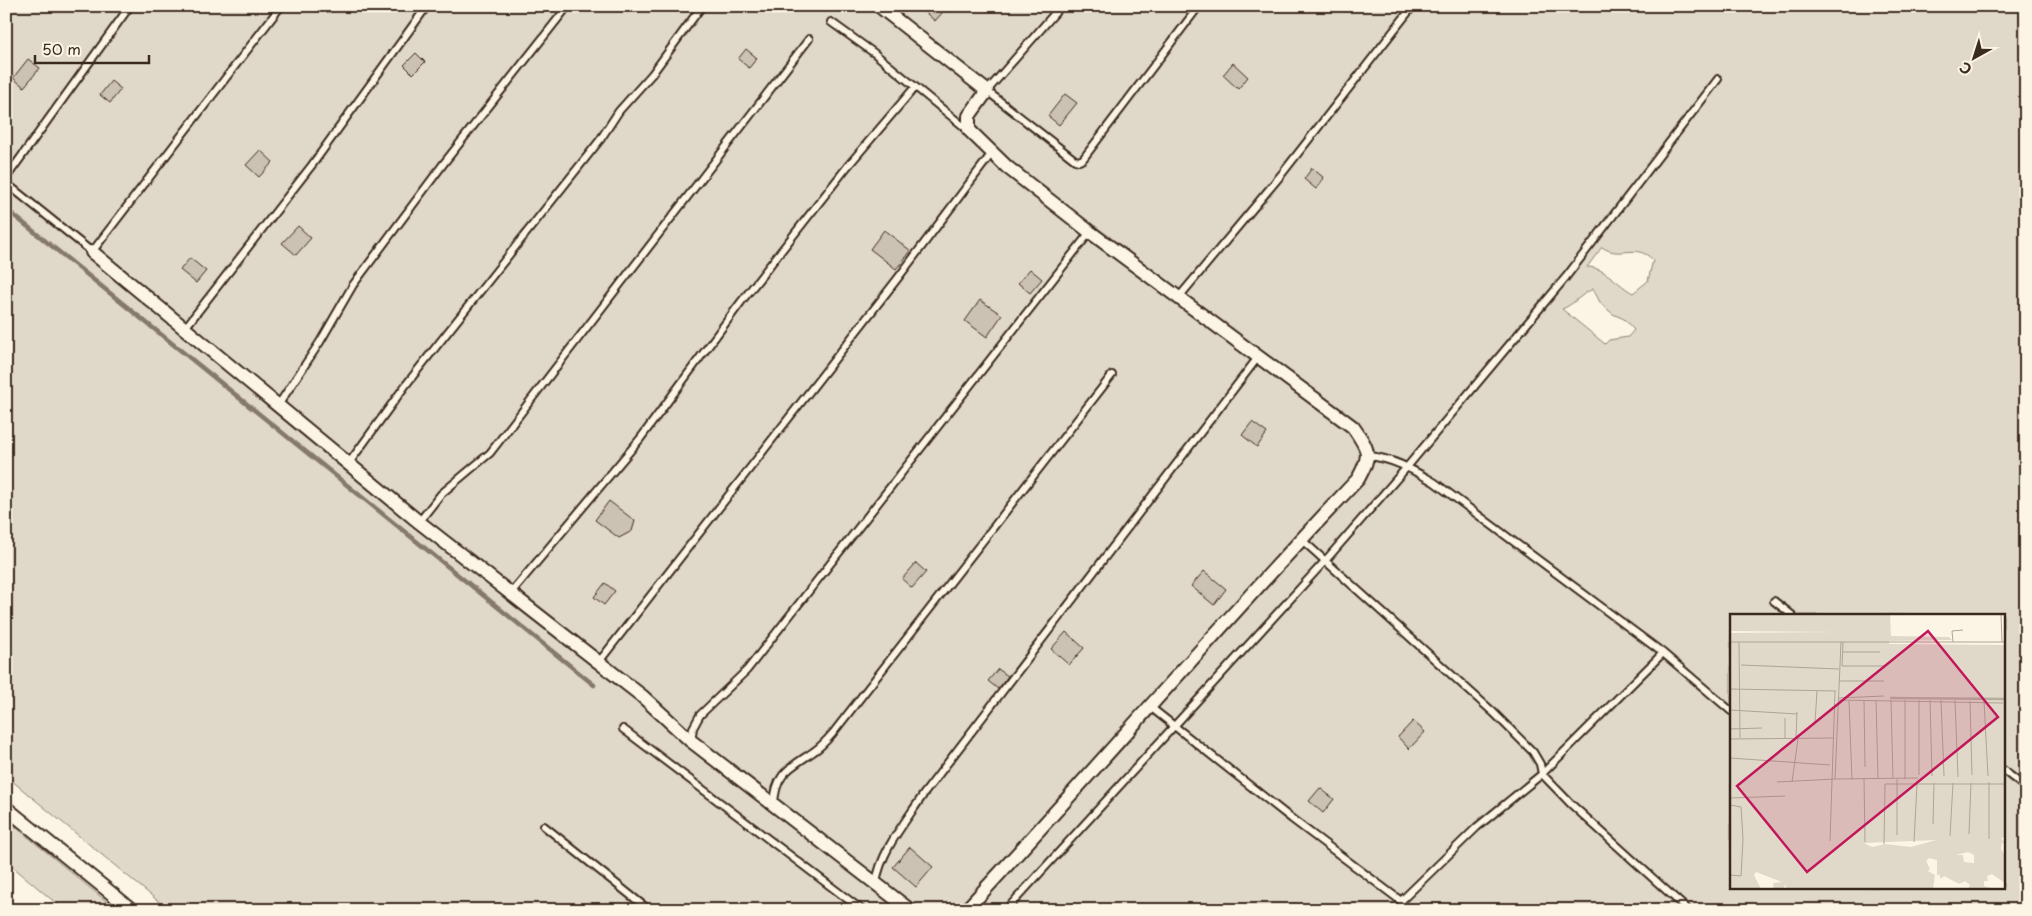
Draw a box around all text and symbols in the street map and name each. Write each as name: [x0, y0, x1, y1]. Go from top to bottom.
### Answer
scale bar: [35, 32, 149, 64]
north arrow: [1950, 32, 2000, 82]
text: 50 m: [42, 37, 81, 60]
text: С: [1955, 57, 1976, 80]
inset map: [1730, 614, 2004, 888]

